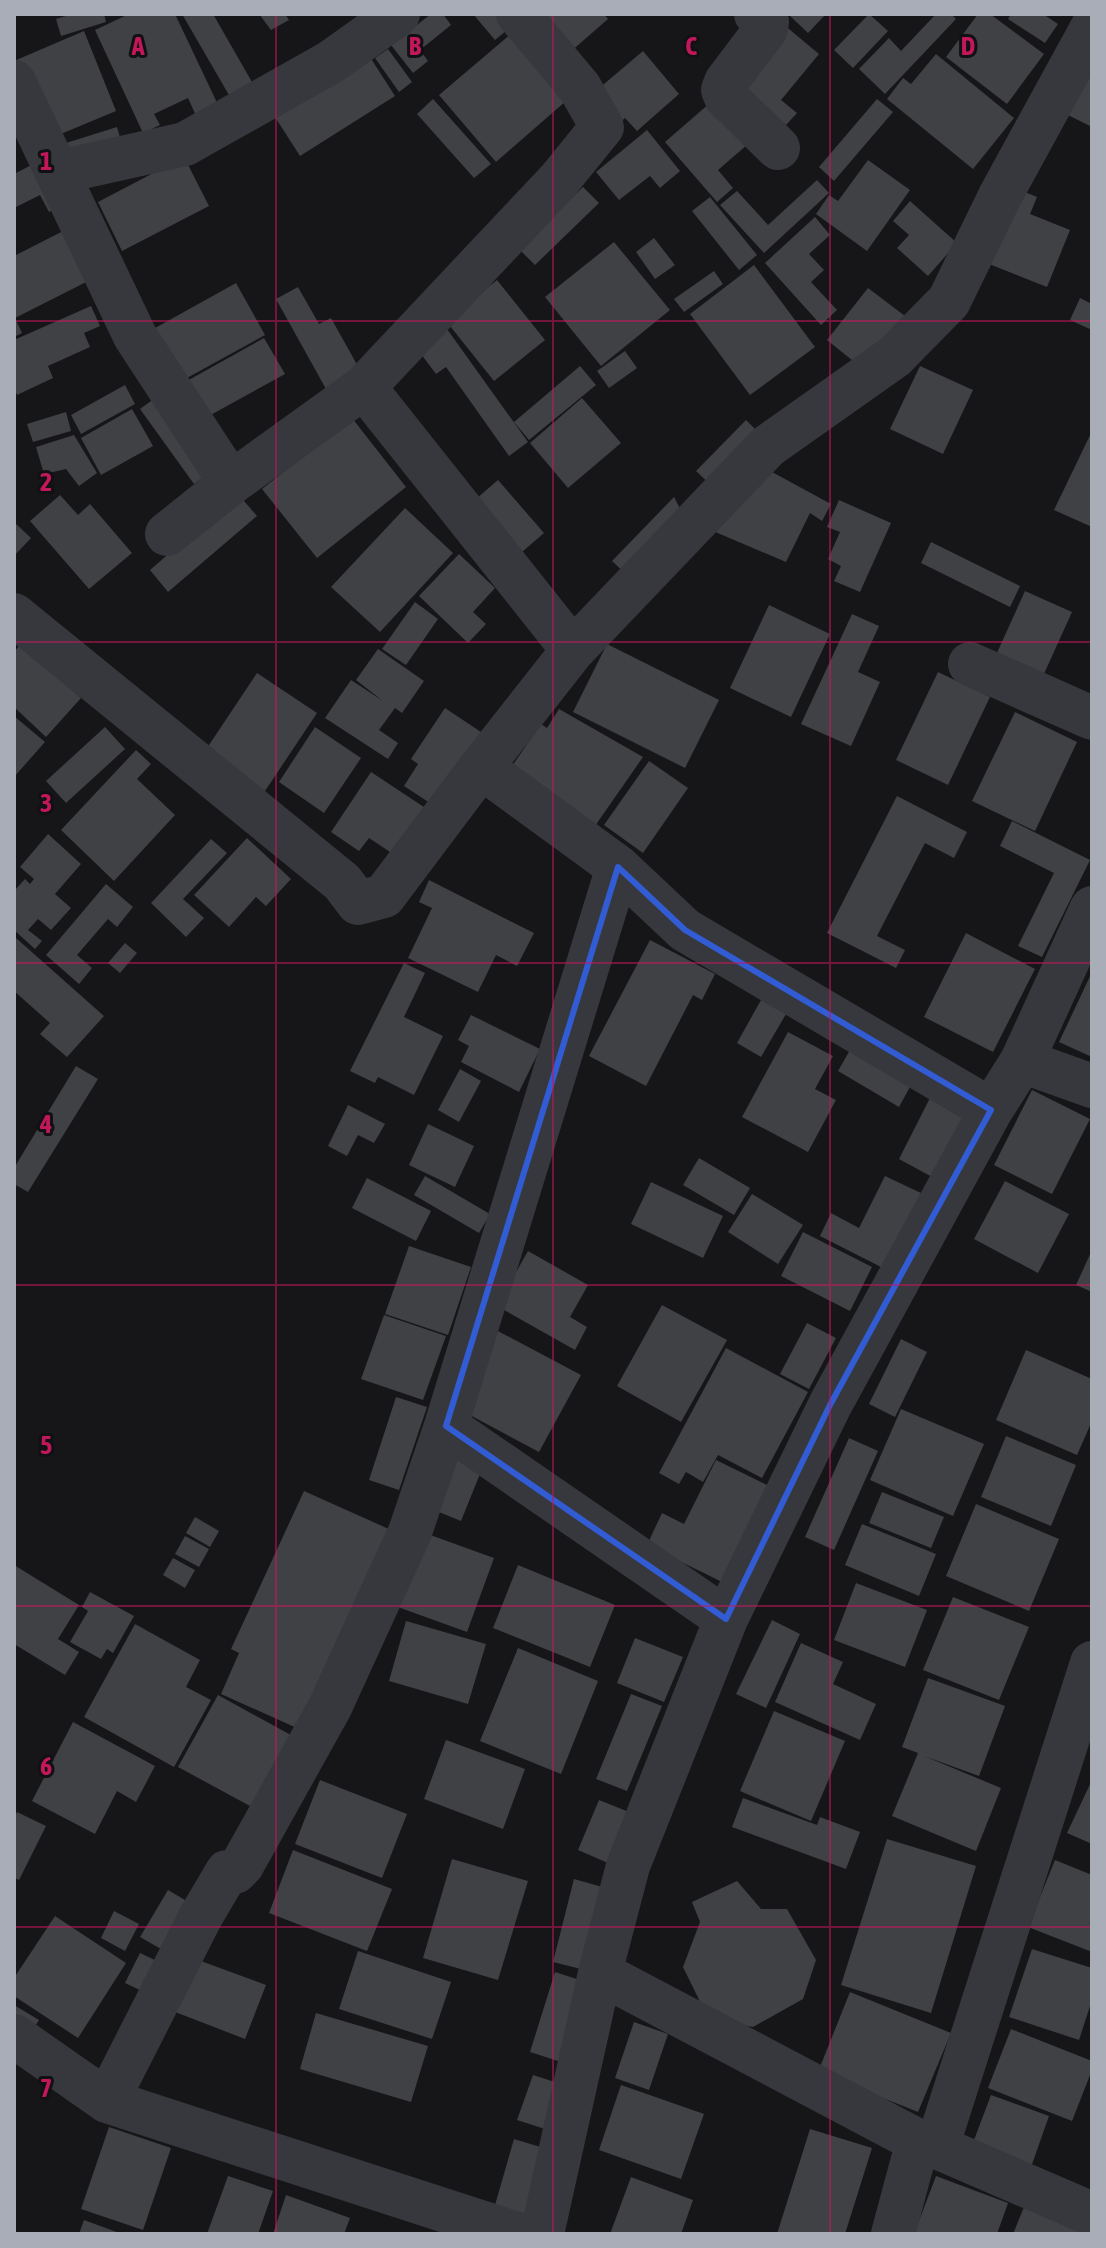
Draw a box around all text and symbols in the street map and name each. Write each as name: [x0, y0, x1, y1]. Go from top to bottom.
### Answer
text: A: [131, 31, 145, 61]
text: B: [409, 31, 422, 61]
text: C: [685, 31, 697, 61]
text: D: [961, 31, 975, 61]
text: 1: [40, 146, 52, 176]
text: 2: [40, 467, 52, 497]
text: 3: [40, 788, 52, 818]
text: 4: [39, 1109, 52, 1139]
text: 5: [40, 1430, 52, 1460]
text: 6: [40, 1751, 52, 1781]
text: 7: [40, 2073, 52, 2103]

